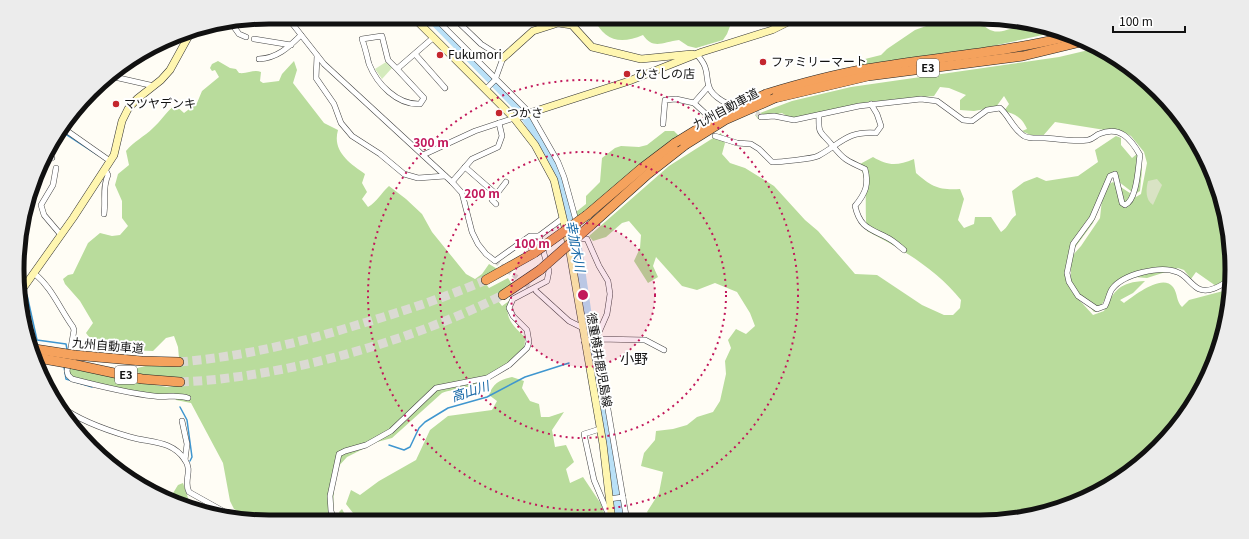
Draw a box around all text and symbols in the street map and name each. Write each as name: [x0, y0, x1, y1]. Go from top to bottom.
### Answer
scale bar: [1113, 8, 1185, 34]
text: 100 m: [1119, 12, 1153, 29]
place label: Fukumori: [448, 45, 502, 62]
marker: Fukumori: [435, 50, 445, 60]
place label: ファミリーマート: [771, 52, 867, 69]
marker: ファミリーマート: [758, 57, 768, 67]
road number: E3: [917, 59, 939, 77]
place label: ひさしの店: [635, 64, 695, 81]
marker: ひさしの店: [622, 69, 632, 79]
street label: 九州自動車道: [690, 83, 761, 132]
place label: マツヤデンキ: [124, 94, 196, 111]
marker: マツヤデンキ: [111, 99, 121, 109]
place label: つかさ: [507, 103, 543, 120]
marker: つかさ: [494, 108, 504, 118]
text: 300 m: [413, 133, 449, 150]
text: 200 m: [464, 184, 500, 201]
water label: 幸加木川: [562, 219, 591, 275]
text: 100 m: [514, 234, 550, 251]
centre of rings: [576, 288, 590, 302]
street label: 徳重横井鹿児島線: [584, 311, 617, 408]
street label: 九州自動車道: [72, 333, 145, 356]
district label: 小野: [620, 348, 648, 368]
road number: E3: [115, 366, 137, 384]
water label: 高山川: [448, 375, 493, 406]

